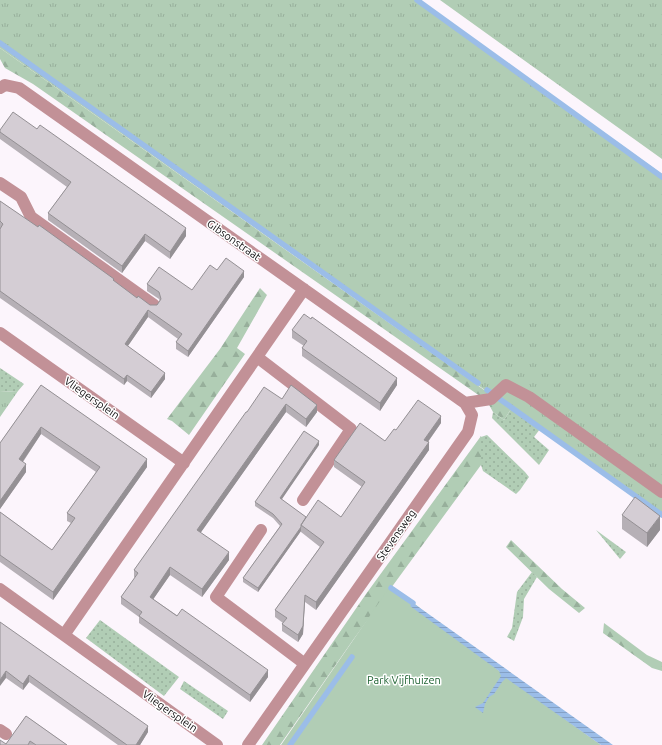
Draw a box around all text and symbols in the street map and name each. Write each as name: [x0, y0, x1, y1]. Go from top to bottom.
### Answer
street label: Gibsonstraat: [205, 217, 264, 263]
street label: Vliegersplein: [62, 375, 122, 421]
street label: Stevensweg: [374, 507, 418, 563]
park label: Park Vijfhuizen: [367, 674, 441, 686]
street label: Vliegersplein: [140, 688, 200, 734]

